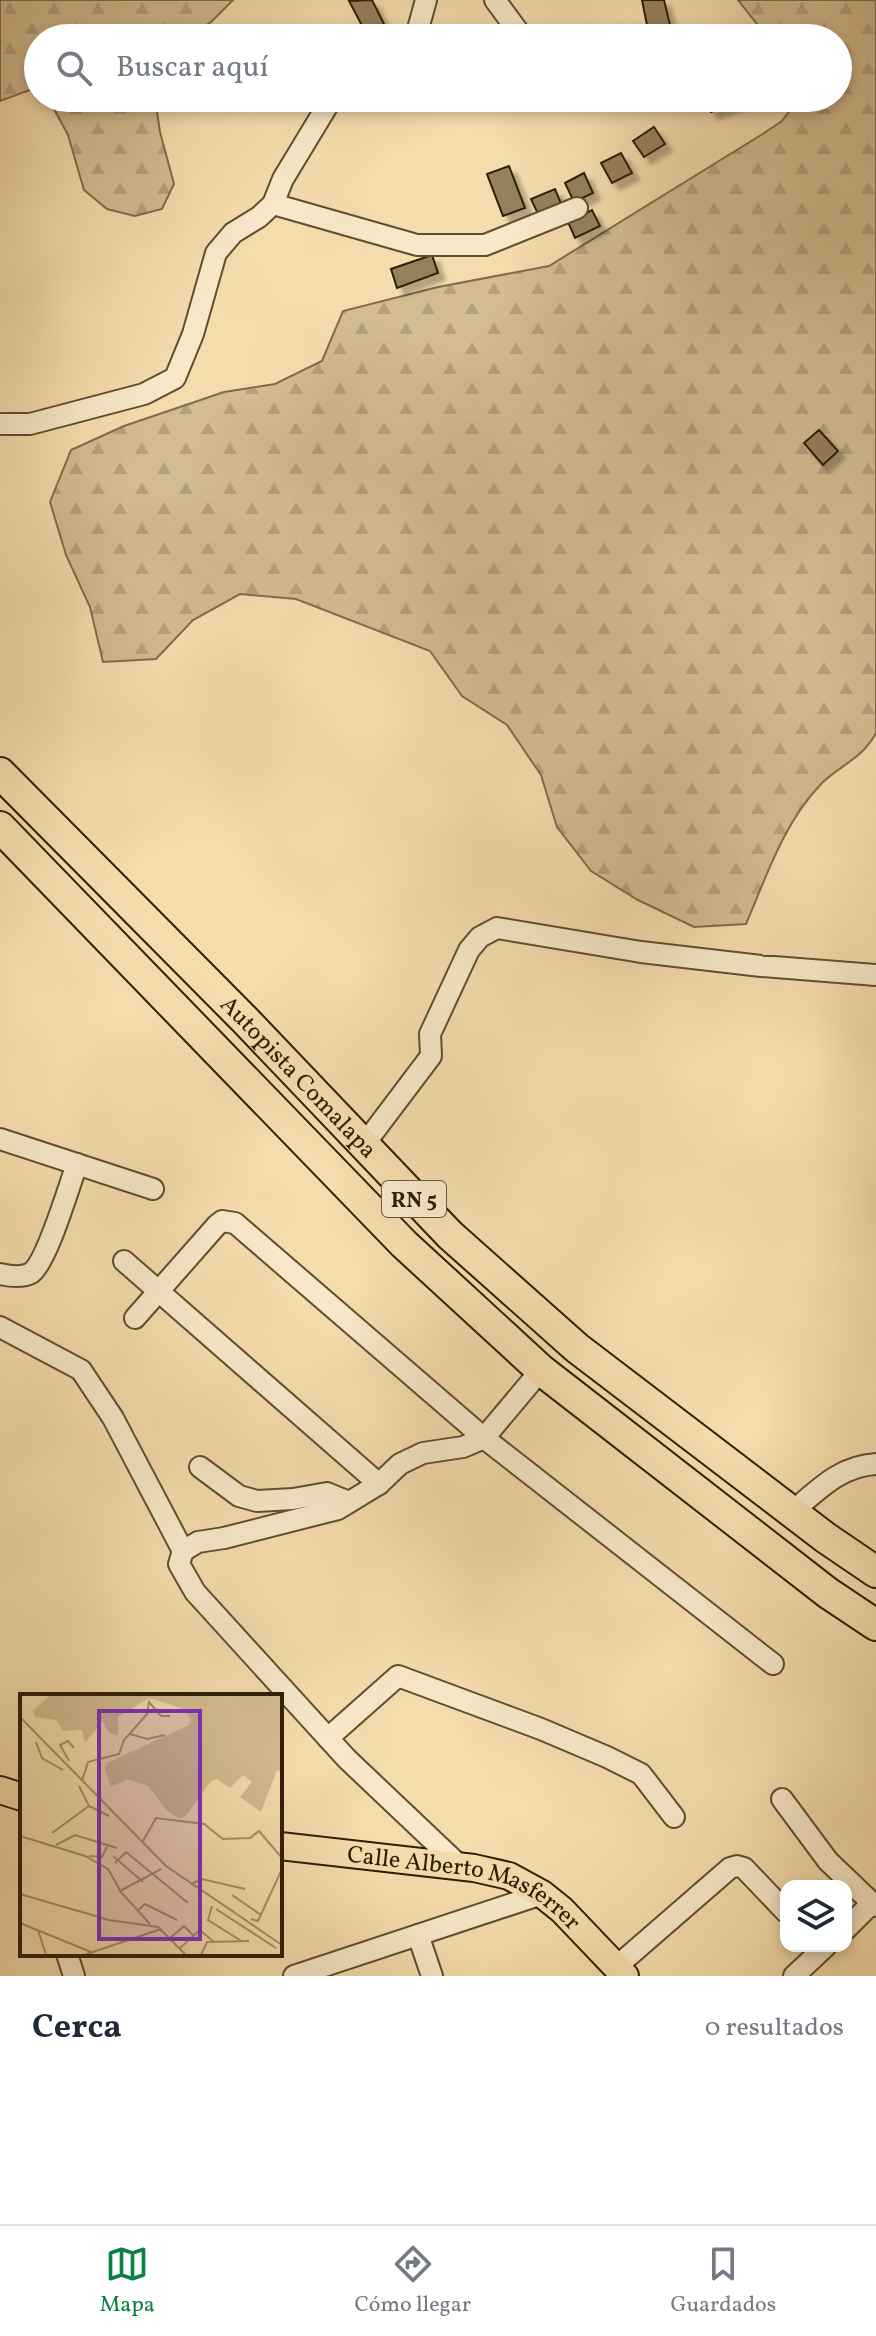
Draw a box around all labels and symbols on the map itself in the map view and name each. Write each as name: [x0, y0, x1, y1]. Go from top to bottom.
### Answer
street label: Autopista Comalapa: [211, 989, 384, 1167]
road number: RN 5: [382, 1181, 446, 1217]
inset map: [20, 1694, 282, 1956]
street label: Calle Alberto Masferrer: [345, 1839, 588, 1939]

